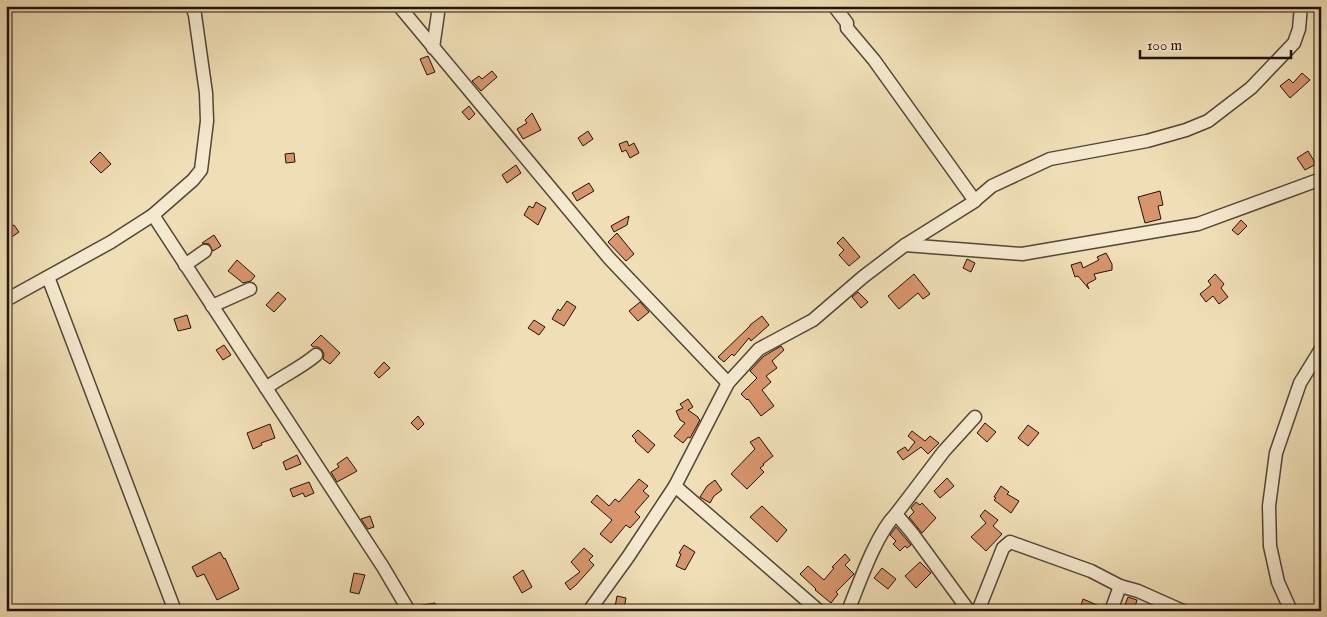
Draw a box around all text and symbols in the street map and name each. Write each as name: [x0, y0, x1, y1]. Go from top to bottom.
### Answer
scale bar: [1140, 28, 1291, 60]
text: 100 m: [1147, 36, 1183, 55]

